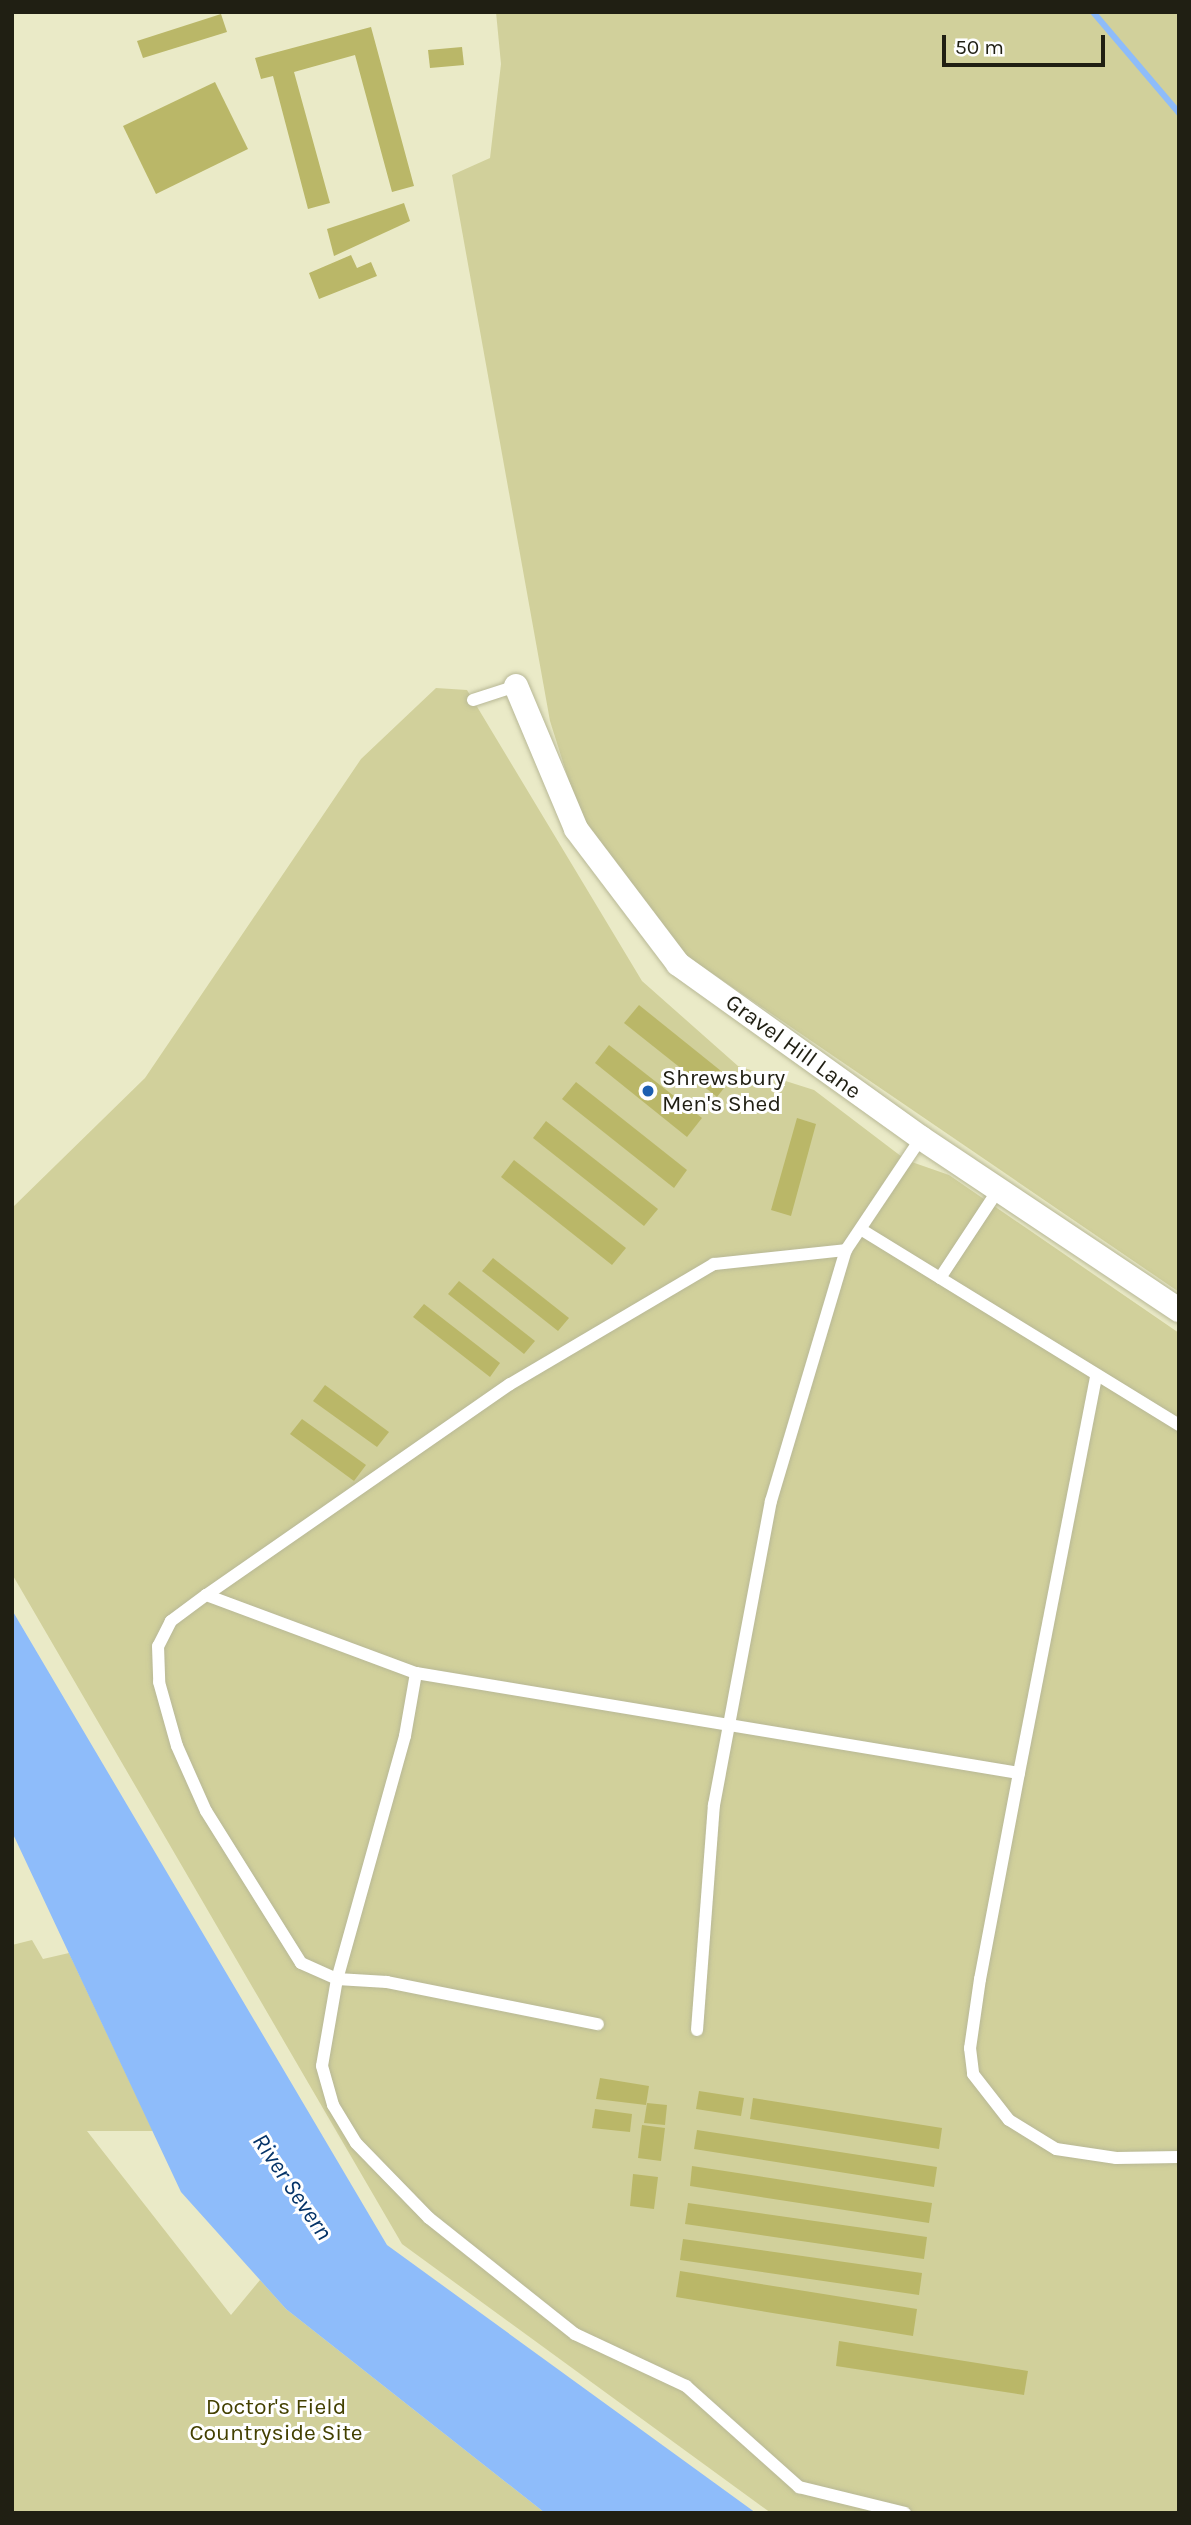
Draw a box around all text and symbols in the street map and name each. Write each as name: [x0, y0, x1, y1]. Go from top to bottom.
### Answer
scale bar: [946, 21, 1109, 65]
text: 50 m: [955, 35, 1004, 59]
street label: Gravel Hill Lane: [720, 989, 866, 1105]
place label: Shrewsbury Men's Shed: [662, 1064, 785, 1118]
marker: Shrewsbury Men's Shed: [640, 1083, 656, 1099]
water label: River Severn: [246, 2128, 338, 2246]
park label: Doctor's Field Countryside Site: [189, 2393, 363, 2447]

